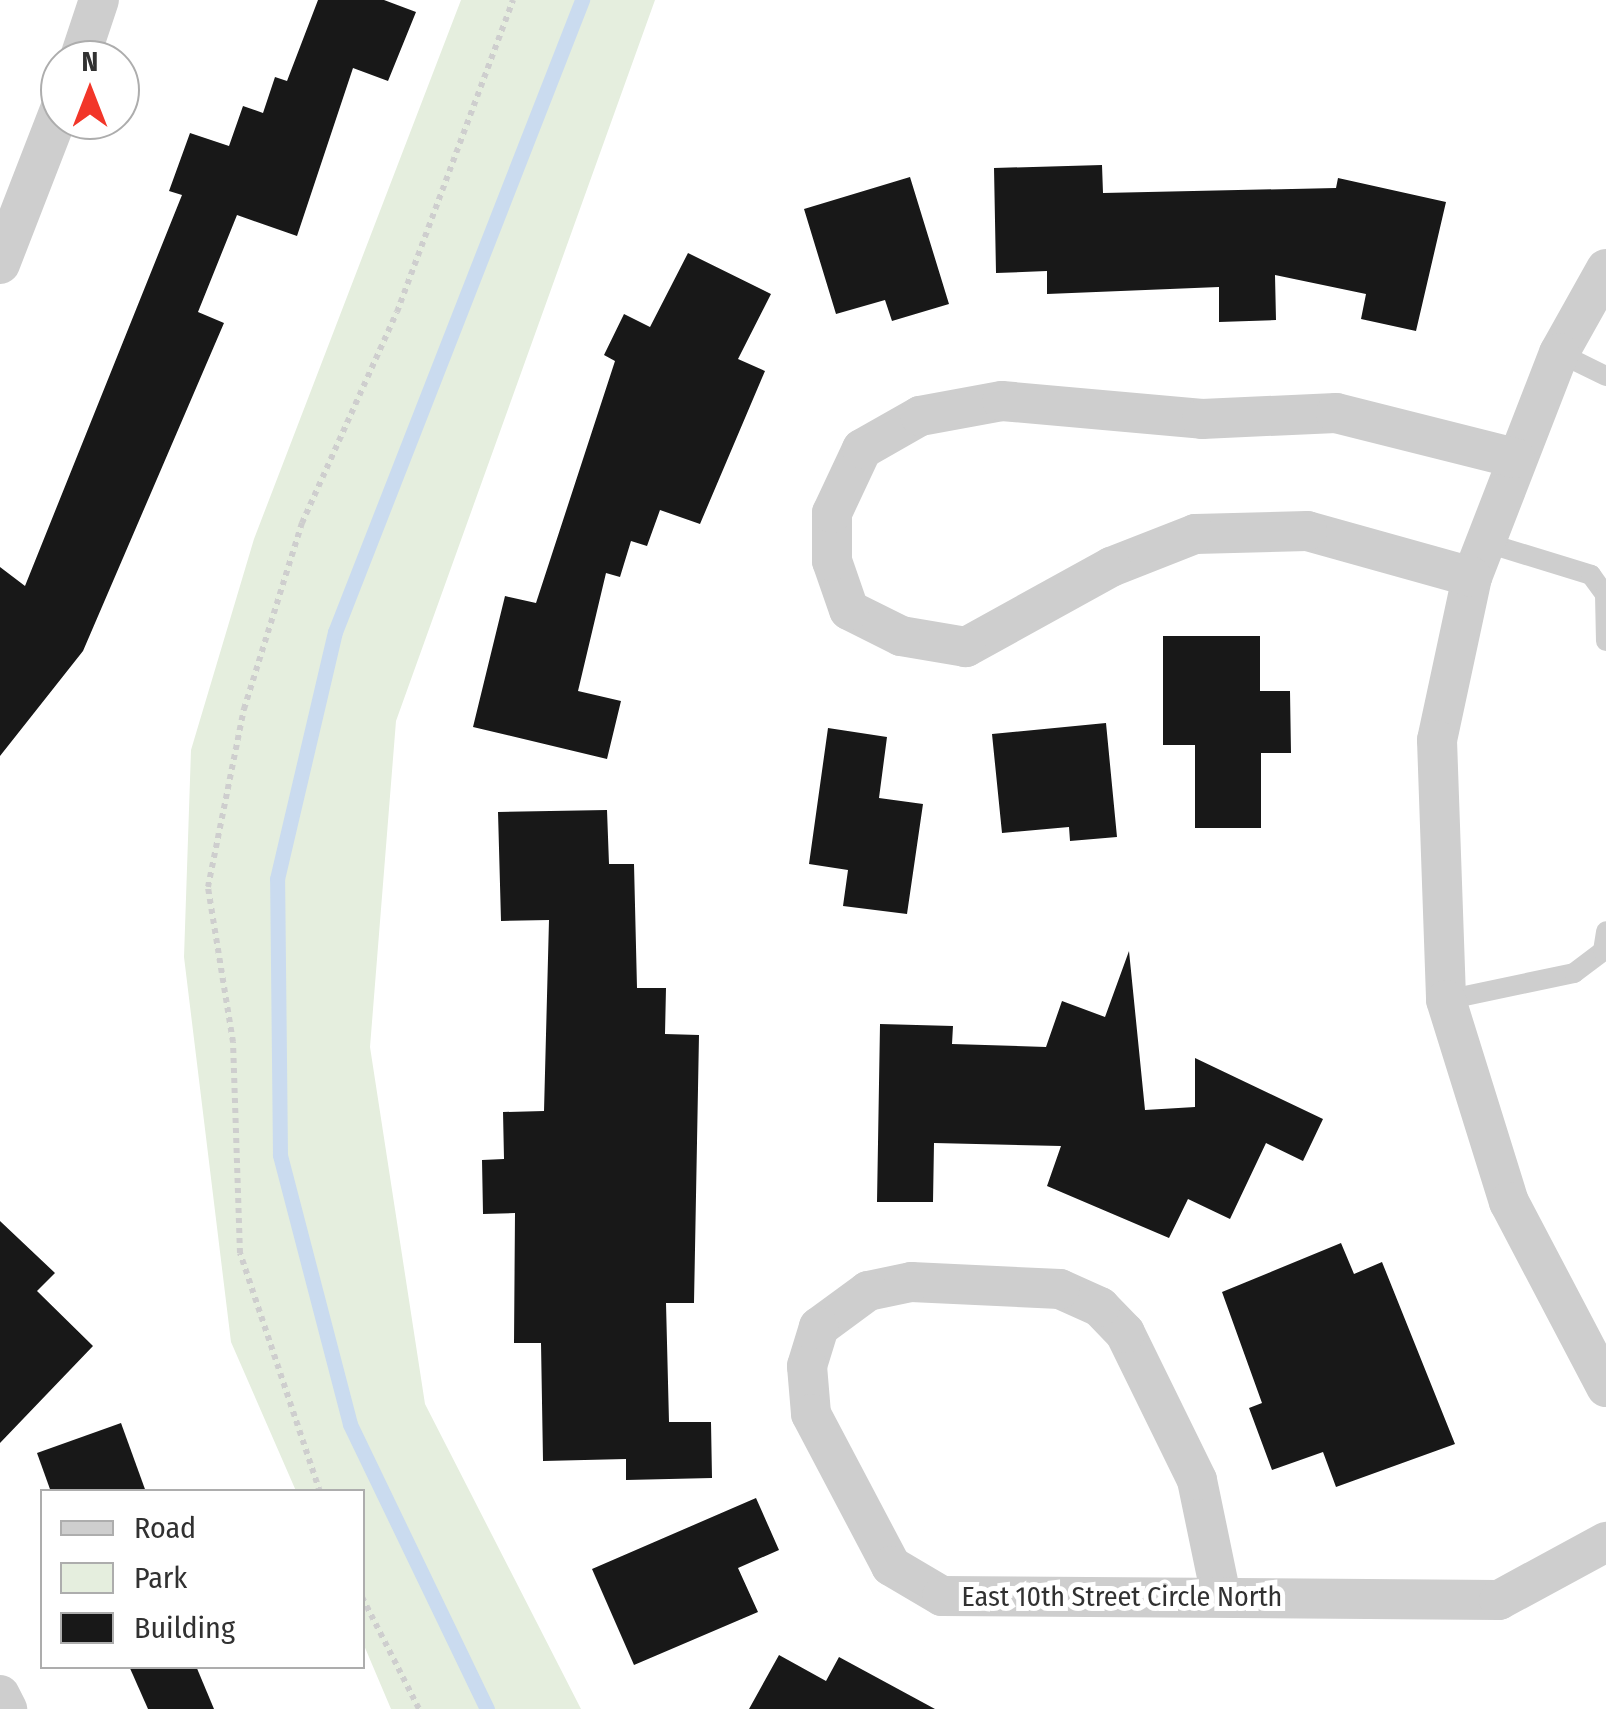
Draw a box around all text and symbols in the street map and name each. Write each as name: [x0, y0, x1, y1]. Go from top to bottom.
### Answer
north arrow: [40, 40, 140, 140]
text: N: [82, 45, 98, 78]
legend: [40, 1489, 365, 1669]
text: Road: [134, 1510, 196, 1546]
text: Park: [134, 1560, 187, 1596]
street label: East 10th Street Circle North: [962, 1580, 1282, 1614]
text: Building: [134, 1610, 235, 1646]

